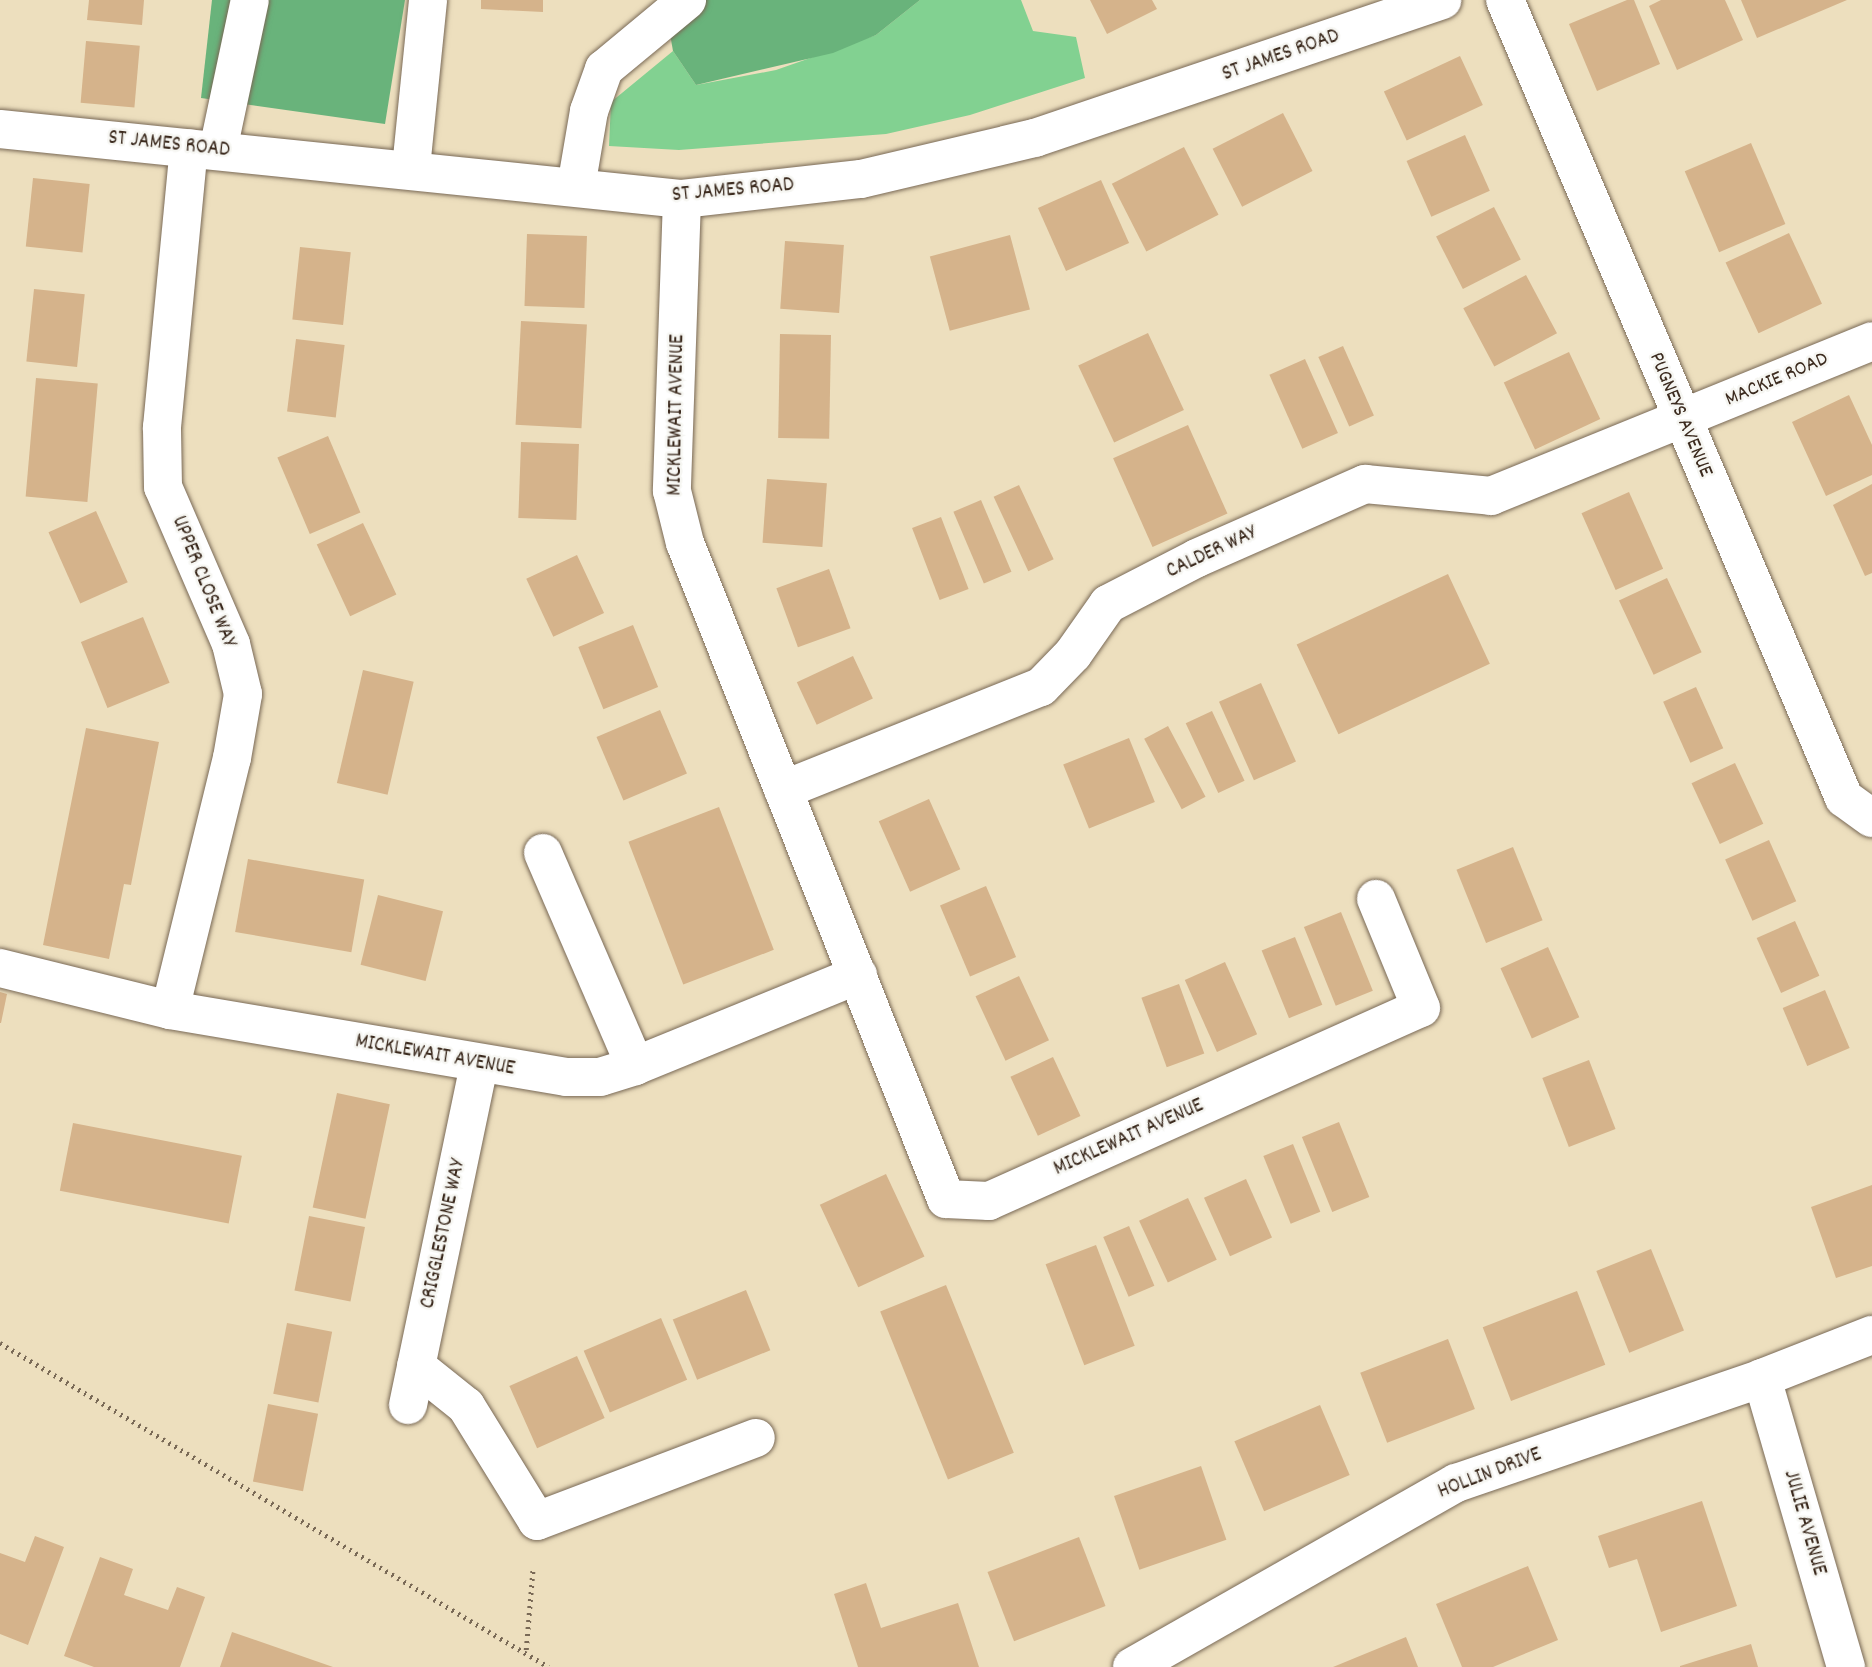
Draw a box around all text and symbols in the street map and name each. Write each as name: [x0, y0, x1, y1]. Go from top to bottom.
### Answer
street label: ST JAMES ROAD: [1219, 24, 1343, 88]
street label: ST JAMES ROAD: [107, 126, 231, 164]
street label: ST JAMES ROAD: [671, 173, 795, 209]
street label: MICKLEWAIT AVENUE: [663, 334, 691, 496]
street label: MACKIE ROAD: [1722, 347, 1832, 413]
street label: PUGNEYS AVENUE: [1642, 349, 1718, 481]
street label: UPPER CLOSE WAY: [165, 513, 241, 651]
street label: CALDER WAY: [1163, 521, 1261, 585]
street label: MICKLEWAIT AVENUE: [353, 1030, 517, 1082]
street label: MICKLEWAIT AVENUE: [1050, 1094, 1208, 1182]
street label: CRIGGLESTONE WAY: [416, 1157, 472, 1311]
street label: HOLLIN DRIVE: [1435, 1443, 1545, 1505]
street label: JULIE AVENUE: [1777, 1467, 1831, 1579]

